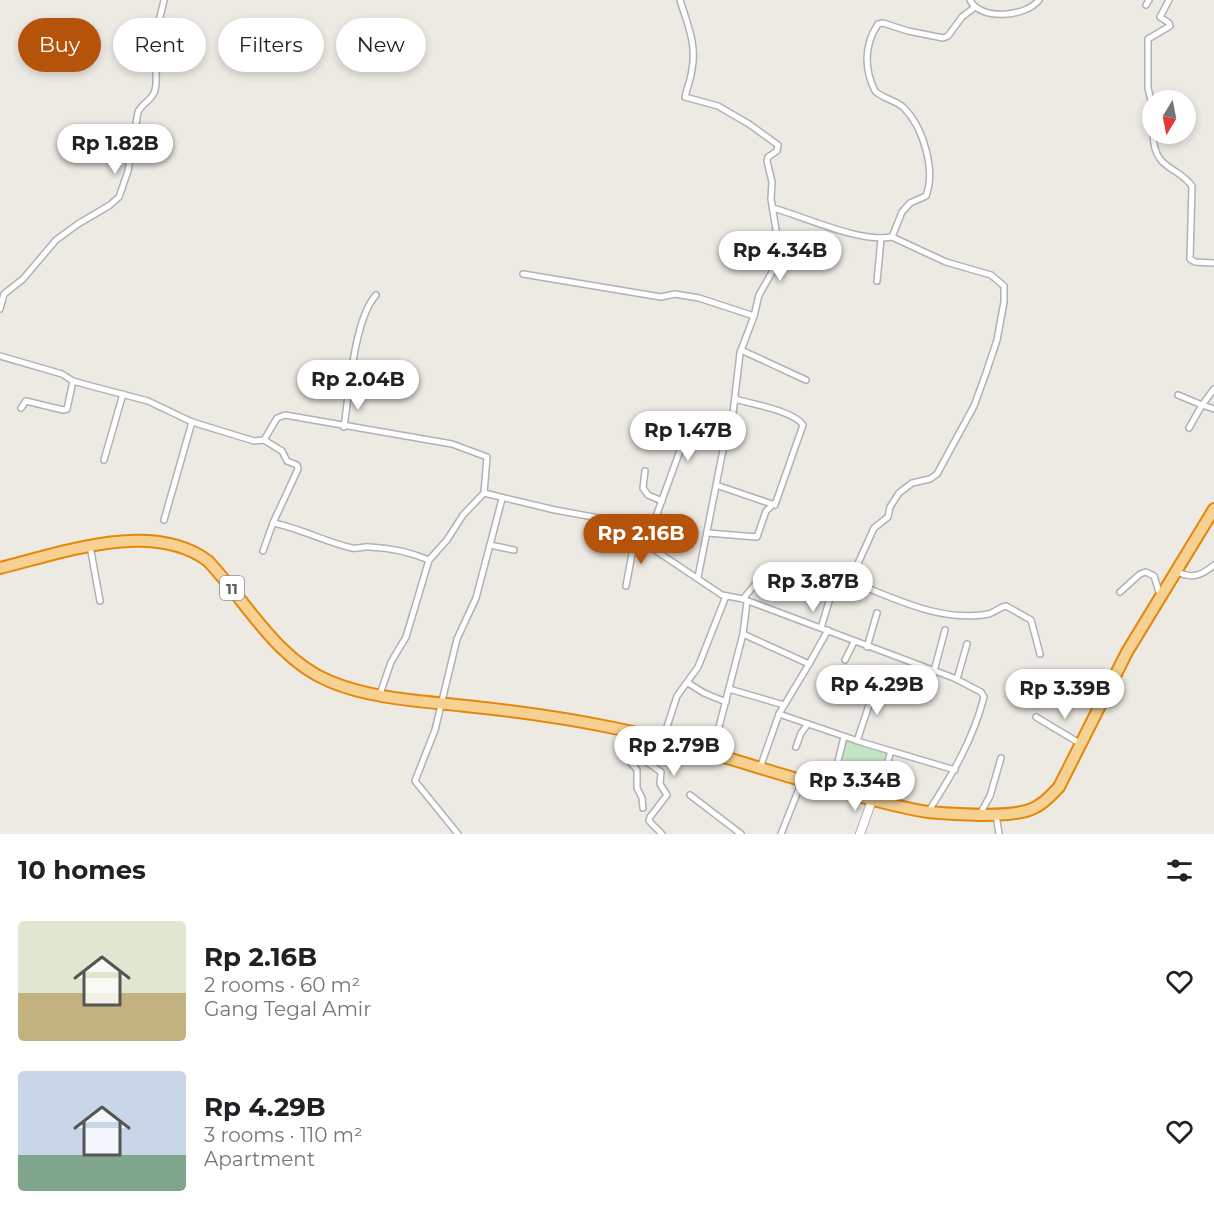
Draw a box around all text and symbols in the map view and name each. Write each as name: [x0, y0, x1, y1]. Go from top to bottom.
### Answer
chip: Buy: [18, 18, 101, 72]
chip: Rent: [113, 18, 206, 72]
chip: Filters: [218, 18, 324, 72]
chip: New: [336, 18, 426, 72]
north arrow: [1142, 90, 1196, 144]
map controls: [1142, 90, 1196, 144]
pin: Rp 1.82B: [53, 124, 177, 175]
text: Rp 1.82B: [71, 131, 159, 155]
pin: Rp 4.34B: [718, 231, 842, 282]
text: Rp 4.34B: [733, 238, 827, 262]
pin: Rp 2.04B: [296, 360, 420, 411]
text: Rp 2.04B: [311, 367, 405, 391]
pin: Rp 1.47B: [626, 411, 750, 462]
text: Rp 1.47B: [644, 418, 732, 442]
pin: Rp 2.16B: [579, 514, 703, 565]
text: Rp 2.16B: [598, 521, 684, 545]
pin: Rp 3.87B: [751, 562, 875, 613]
text: Rp 3.87B: [767, 569, 859, 593]
road number: 11: [220, 576, 244, 600]
pin: Rp 4.29B: [815, 665, 939, 716]
pin: Rp 3.39B: [1003, 669, 1127, 720]
text: Rp 4.29B: [830, 672, 924, 696]
text: Rp 3.39B: [1019, 676, 1111, 700]
pin: Rp 2.79B: [612, 726, 736, 777]
text: Rp 2.79B: [628, 733, 720, 757]
pin: Rp 3.34B: [793, 761, 917, 812]
text: Rp 3.34B: [809, 768, 901, 792]
text: 10 homes: [18, 854, 146, 886]
icon: filters: [1163, 854, 1196, 887]
text: Rp 2.16B: [204, 941, 317, 973]
icon: home: [66, 945, 138, 1017]
icon: heart: [1163, 965, 1196, 998]
text: 2 rooms · 60 m²: [204, 973, 360, 997]
text: Gang Tegal Amir: [204, 997, 371, 1021]
text: Rp 4.29B: [204, 1091, 326, 1123]
icon: home: [66, 1095, 138, 1167]
icon: heart: [1163, 1115, 1196, 1148]
text: 3 rooms · 110 m²: [204, 1123, 363, 1147]
text: Apartment: [204, 1147, 315, 1171]

